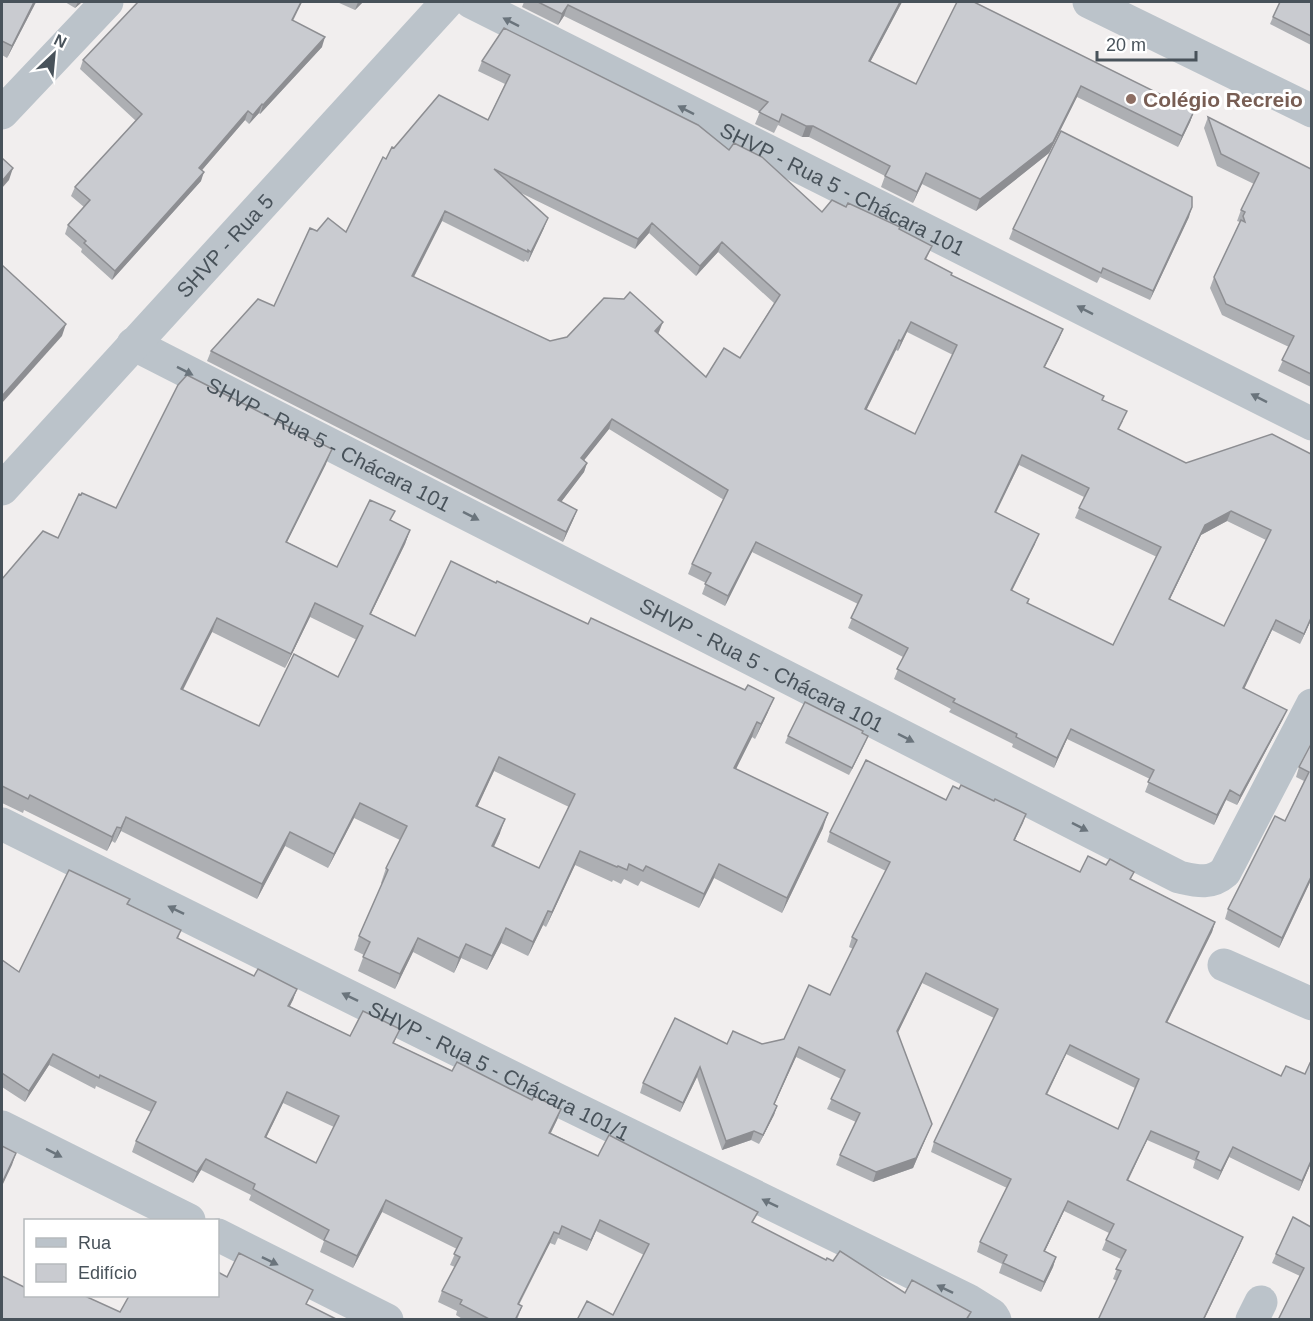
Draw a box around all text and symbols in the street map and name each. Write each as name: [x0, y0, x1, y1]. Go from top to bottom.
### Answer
one-way arrow: [503, 17, 520, 27]
north arrow: [24, 24, 84, 84]
scale bar: [1097, 24, 1196, 62]
text: N: [51, 31, 69, 51]
text: 20 m: [1106, 35, 1146, 55]
place label: Colégio Recreio: [1143, 88, 1303, 111]
marker: Colégio Recreio: [1124, 92, 1138, 106]
one-way arrow: [677, 105, 694, 114]
street label: SHVP - Rua 5 - Chácara 101: [717, 118, 969, 260]
street label: SHVP - Rua 5: [172, 189, 277, 302]
one-way arrow: [1076, 306, 1094, 316]
one-way arrow: [176, 366, 193, 375]
street label: SHVP - Rua 5 - Chácara 101: [203, 372, 455, 516]
one-way arrow: [1251, 393, 1268, 403]
one-way arrow: [462, 511, 479, 521]
street label: SHVP - Rua 5 - Chácara 101: [636, 593, 888, 736]
one-way arrow: [898, 733, 915, 743]
one-way arrow: [1072, 822, 1089, 832]
one-way arrow: [167, 906, 184, 915]
one-way arrow: [342, 992, 359, 1002]
street label: SHVP - Rua 5 - Chácara 101/1: [365, 996, 633, 1145]
one-way arrow: [45, 1148, 62, 1158]
one-way arrow: [762, 1199, 779, 1208]
legend: [24, 1219, 219, 1297]
text: Rua: [78, 1233, 112, 1253]
one-way arrow: [261, 1256, 278, 1266]
text: Edifício: [78, 1263, 137, 1283]
one-way arrow: [937, 1284, 954, 1294]

